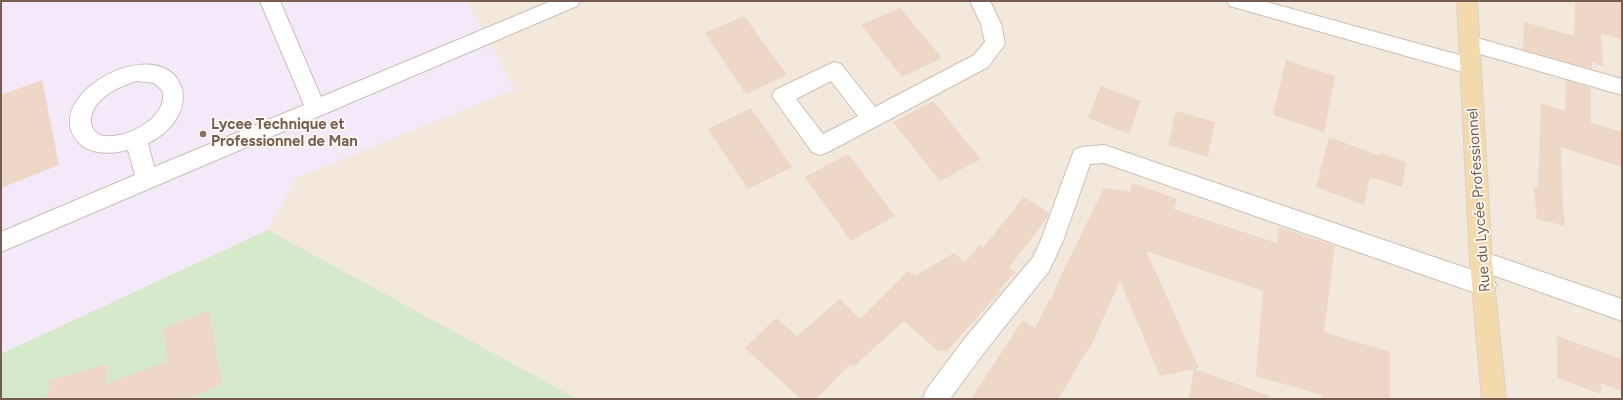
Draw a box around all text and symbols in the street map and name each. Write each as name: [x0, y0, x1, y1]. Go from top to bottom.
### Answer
street label: Rue du Lycée Professionnel: [1464, 107, 1494, 293]
place label: Lycee Technique et Professionnel de Man: [211, 116, 358, 151]
marker: Lycee Technique et Professionnel de Man: [198, 129, 208, 139]

